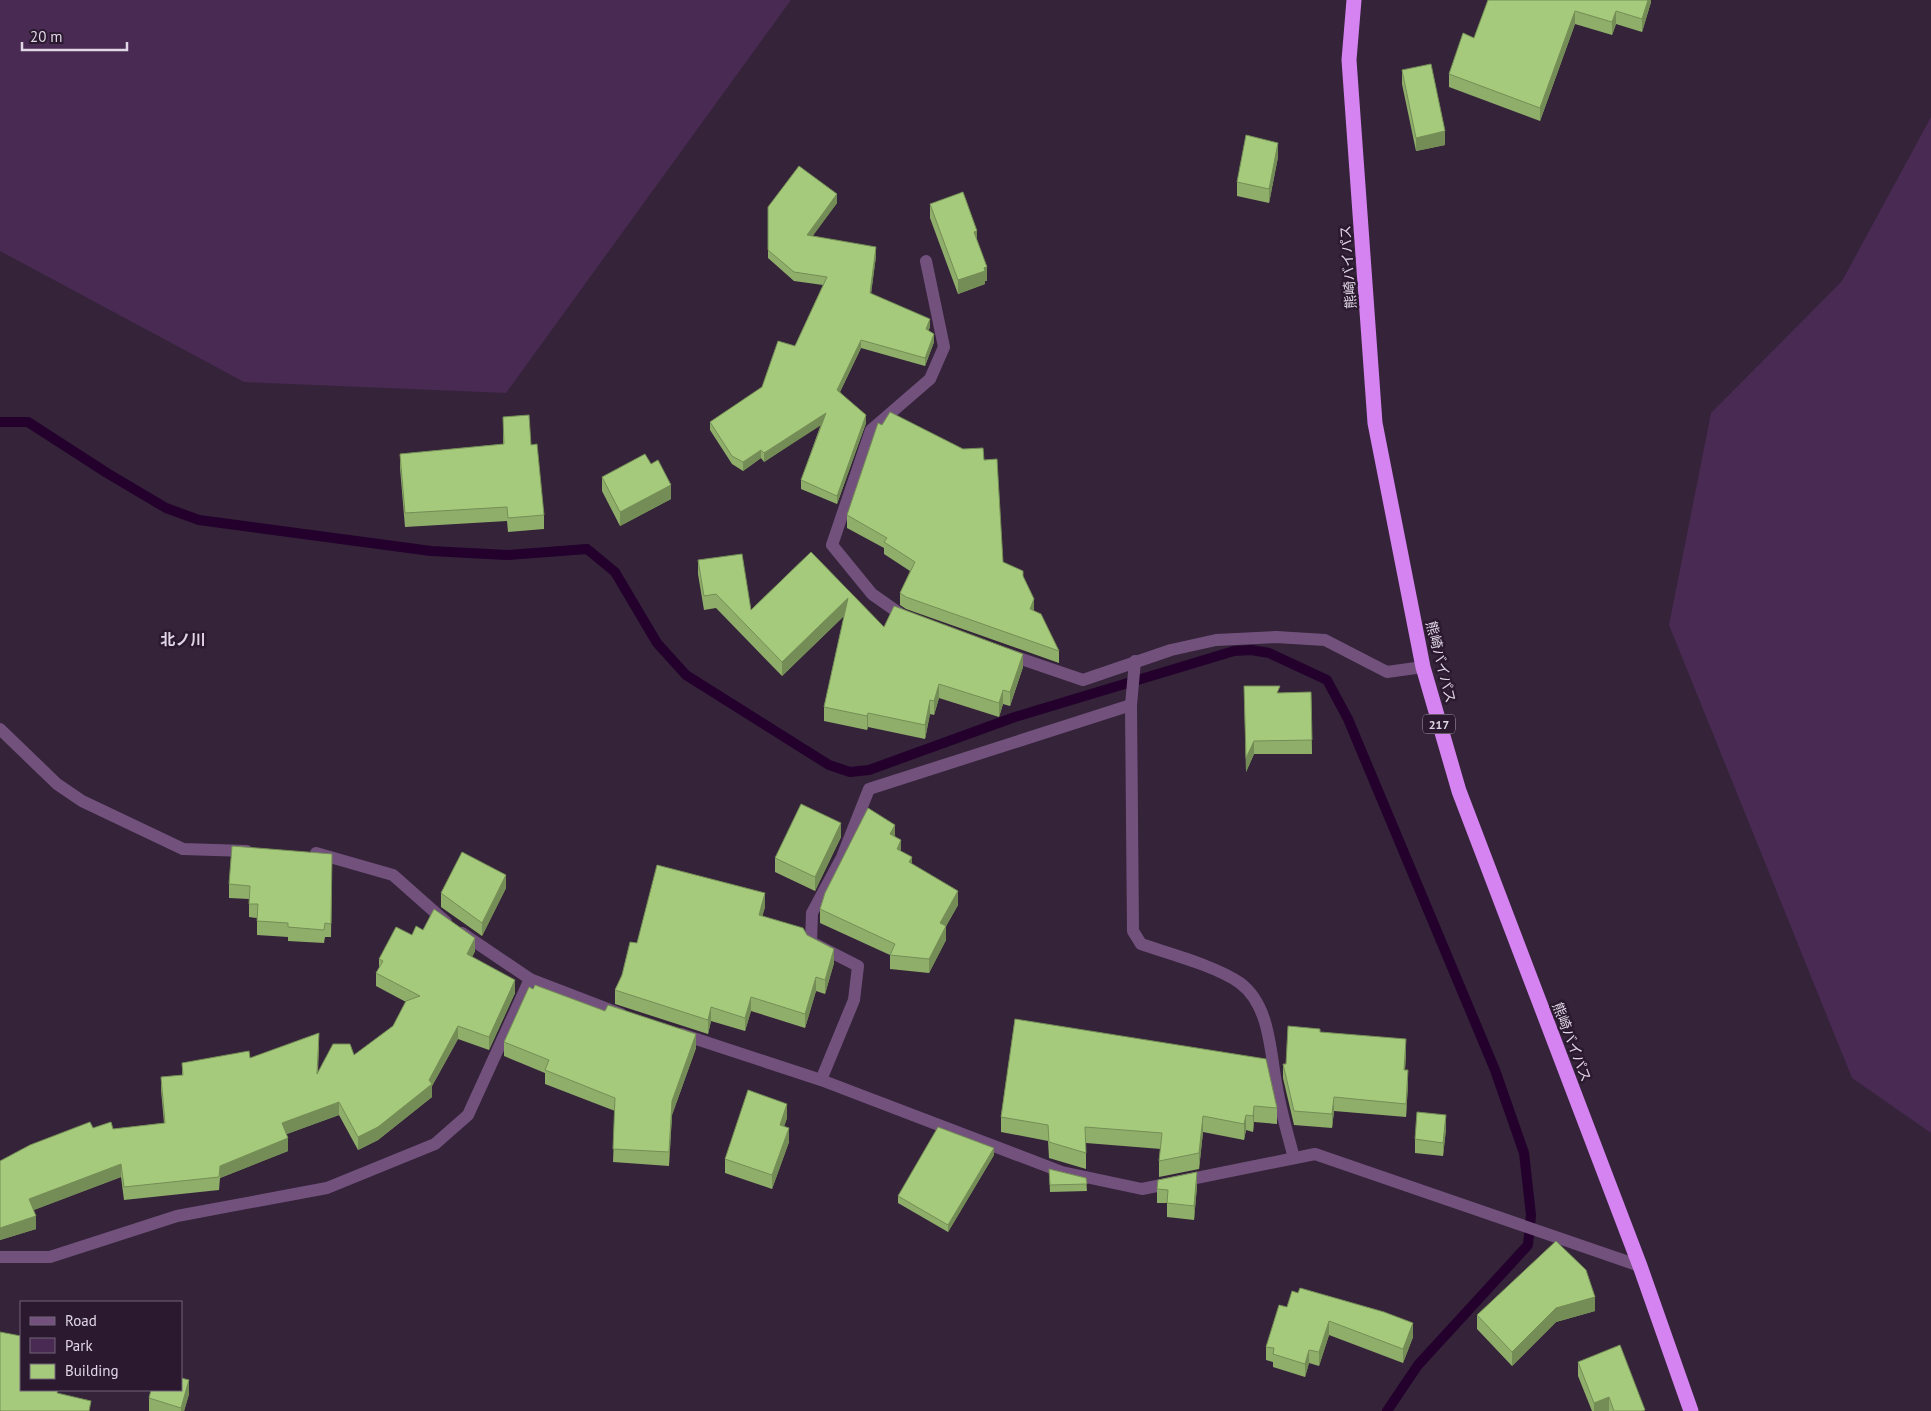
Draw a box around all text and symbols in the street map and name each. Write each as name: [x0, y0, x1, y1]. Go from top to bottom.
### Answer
scale bar: [22, 20, 128, 52]
text: 20 m: [30, 27, 63, 46]
street label: 熊崎バイパス: [1336, 225, 1360, 309]
street label: 熊崎バイパス: [1422, 619, 1460, 705]
district label: 北ノ川: [160, 630, 206, 649]
road number: 217: [1423, 714, 1455, 734]
street label: 熊崎バイパス: [1549, 1000, 1595, 1084]
legend: [20, 1301, 182, 1391]
text: Road: [65, 1311, 97, 1330]
text: Park: [65, 1336, 93, 1355]
text: Building: [65, 1361, 119, 1380]

